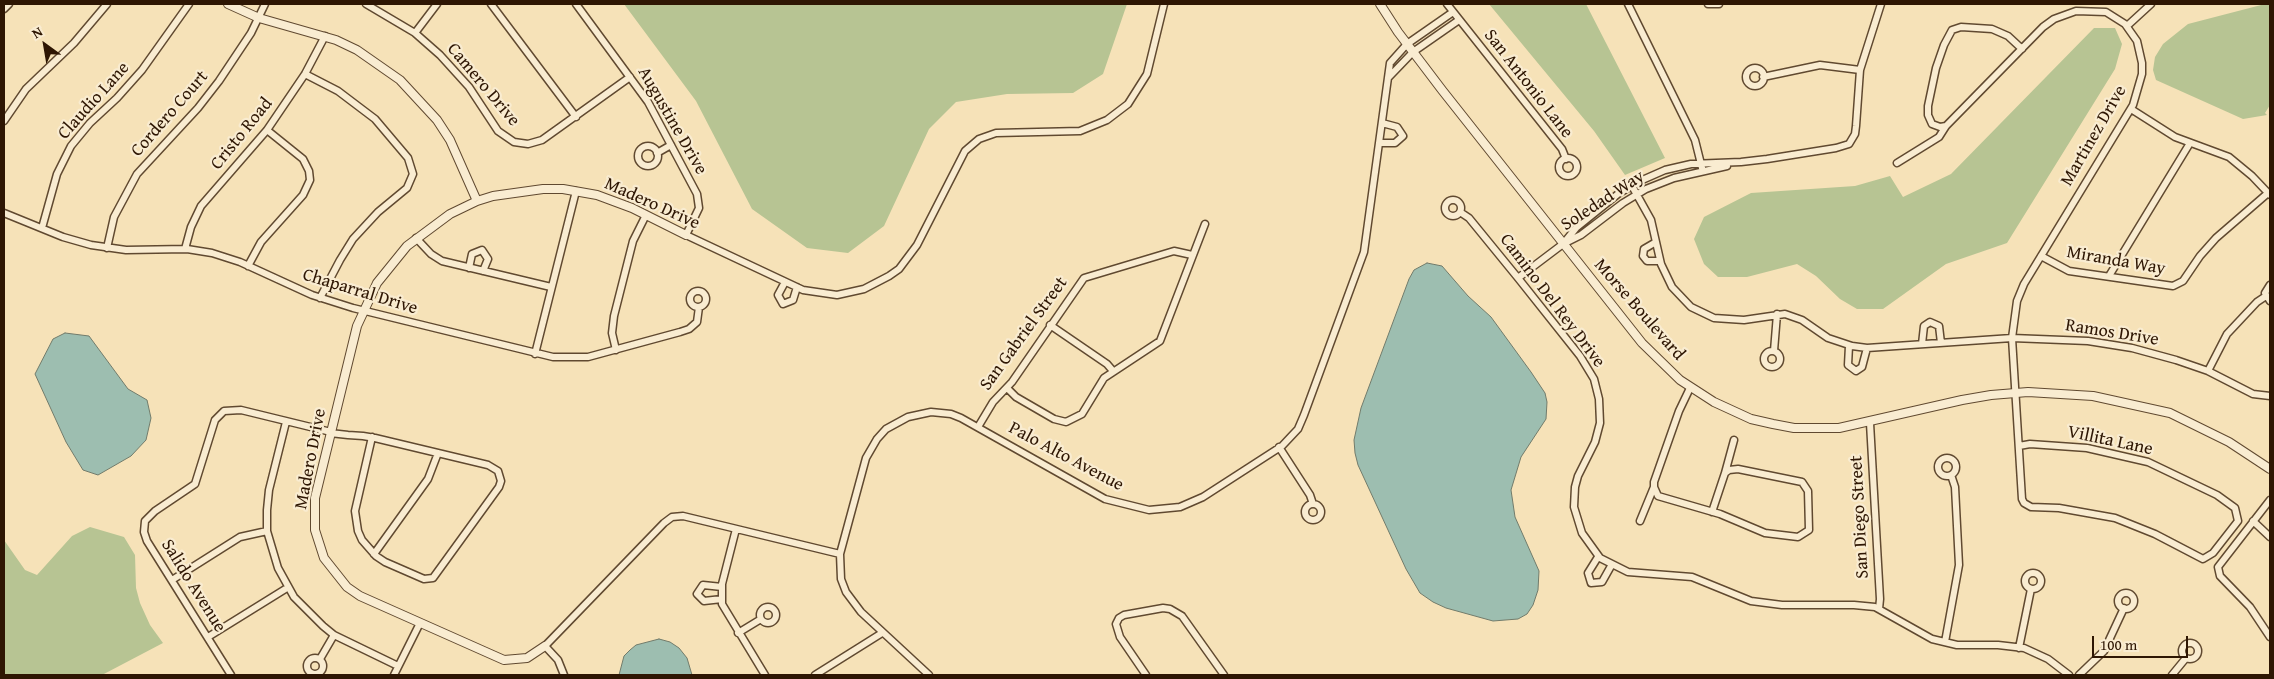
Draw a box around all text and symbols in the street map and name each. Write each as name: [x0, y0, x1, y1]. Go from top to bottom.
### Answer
north arrow: [20, 20, 70, 70]
text: N: [28, 21, 46, 43]
street label: San Antonio Lane: [1479, 25, 1577, 143]
street label: Camero Drive: [442, 39, 524, 131]
street label: Claudio Lane: [54, 58, 134, 144]
street label: Augustine Drive: [632, 63, 712, 179]
street label: Cordero Court: [127, 67, 213, 161]
street label: Martinez Drive: [2056, 82, 2132, 190]
street label: Cristo Road: [206, 94, 278, 174]
street label: Soledad Way: [1557, 166, 1649, 236]
street label: Madero Drive: [601, 173, 703, 235]
street label: Camino Del Rey Drive: [1495, 230, 1609, 372]
street label: Miranda Way: [2065, 242, 2167, 280]
street label: Morse Boulevard: [1589, 255, 1689, 365]
street label: Chaparral Drive: [300, 264, 420, 320]
street label: San Gabriel Street: [976, 273, 1072, 395]
street label: Ramos Drive: [2064, 315, 2160, 351]
street label: Madero Drive: [291, 407, 331, 511]
street label: Palo Alto Avenue: [1005, 418, 1127, 496]
street label: Villita Lane: [2065, 421, 2155, 461]
street label: San Diego Street: [1846, 455, 1874, 579]
street label: Salido Avenue: [156, 536, 230, 636]
scale bar: [2094, 626, 2190, 658]
text: 100 m: [2100, 634, 2137, 655]

